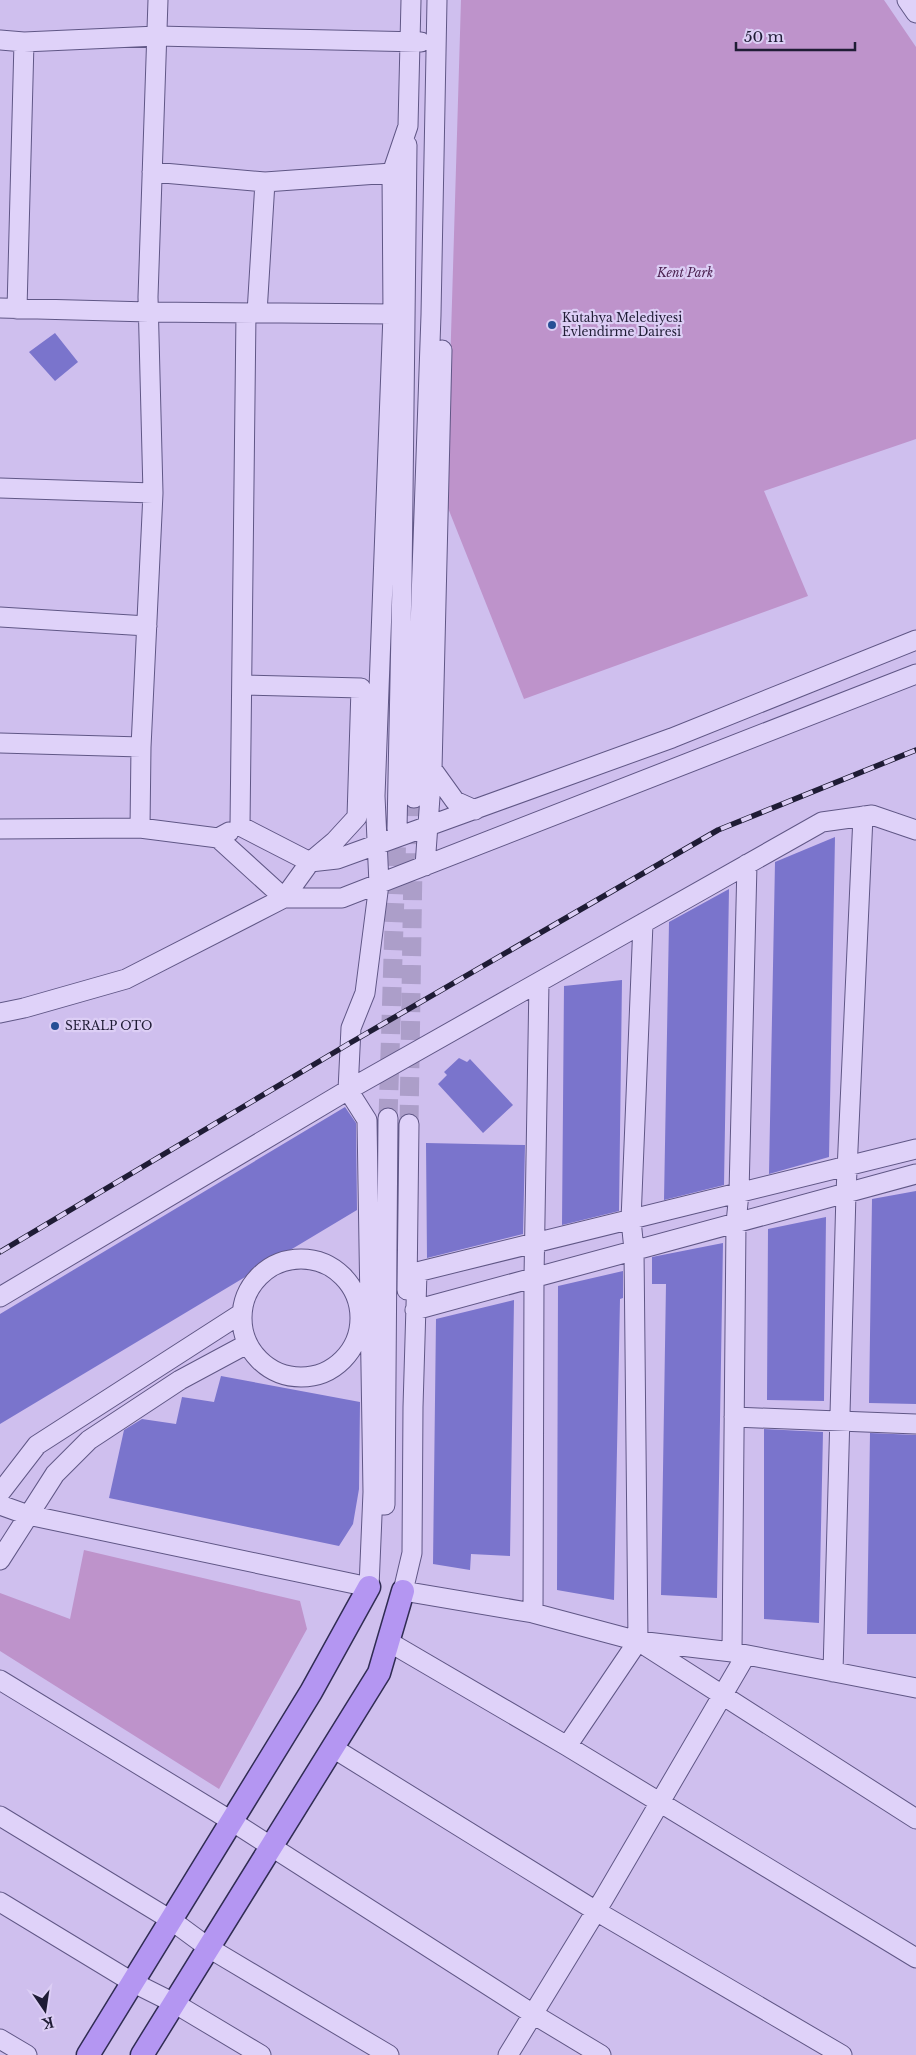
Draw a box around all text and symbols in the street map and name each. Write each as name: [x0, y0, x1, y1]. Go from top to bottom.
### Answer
scale bar: [736, 20, 855, 52]
text: 50 m: [744, 27, 784, 46]
park label: Kent Park: [656, 265, 713, 280]
place label: Kütahya Melediyesi Evlendirme Dairesi: [562, 310, 682, 339]
marker: Kütahya Melediyesi Evlendirme Dairesi: [546, 319, 558, 331]
place label: SERALP OTO: [65, 1018, 152, 1033]
marker: SERALP OTO: [49, 1020, 61, 1032]
north arrow: [20, 1985, 70, 2035]
text: K: [40, 2013, 56, 2033]

